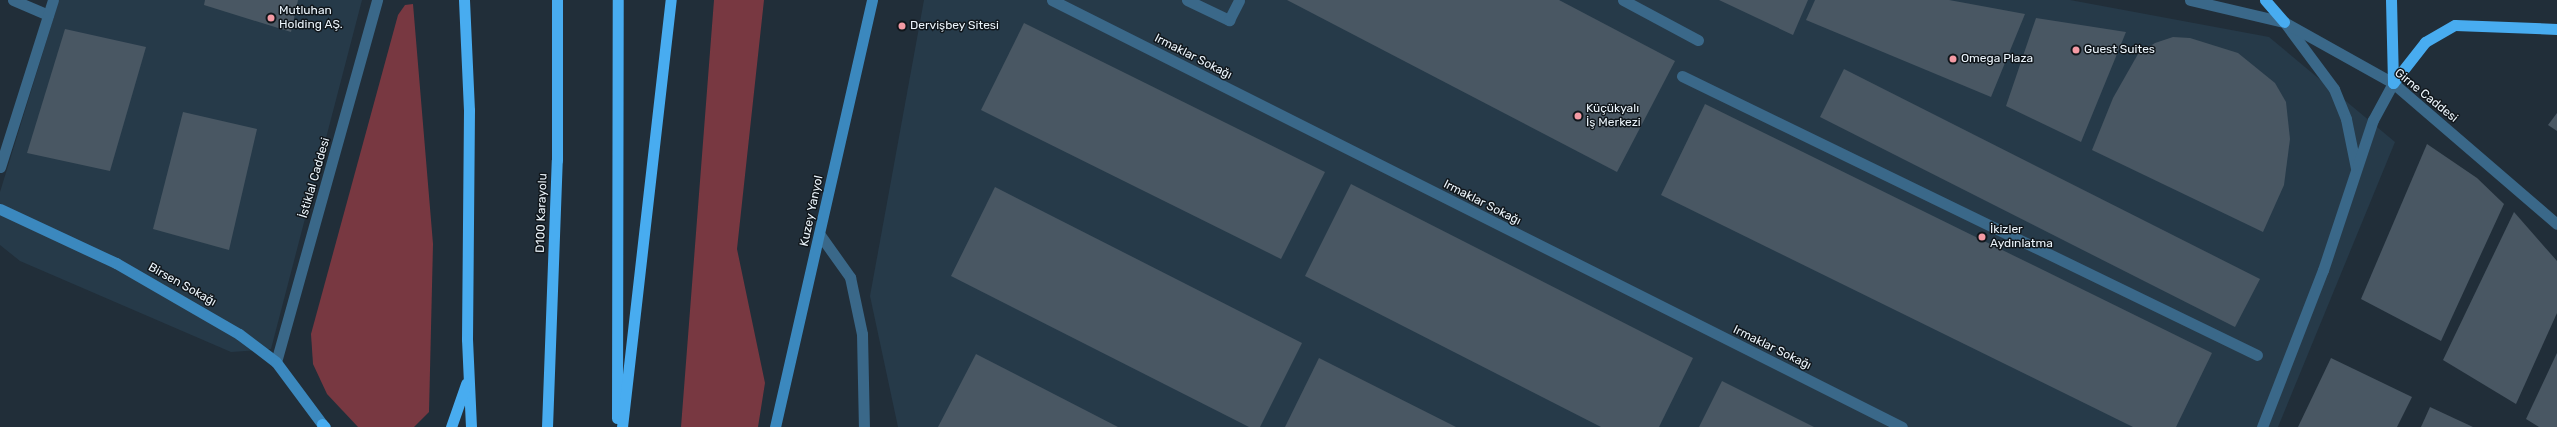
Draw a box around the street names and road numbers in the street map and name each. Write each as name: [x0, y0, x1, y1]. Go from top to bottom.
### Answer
street label: Irmaklar Sokağı: [1152, 31, 1234, 83]
street label: Girne Caddesi: [2391, 66, 2461, 126]
street label: İstiklal Caddesi: [297, 136, 333, 220]
street label: D100 Karayolu: [533, 173, 551, 253]
street label: Kuzey Yanyol: [797, 174, 827, 248]
street label: Irmaklar Sokağı: [1441, 177, 1523, 229]
street label: Birsen Sokağı: [145, 260, 219, 310]
street label: Irmaklar Sokağı: [1730, 323, 1814, 373]

